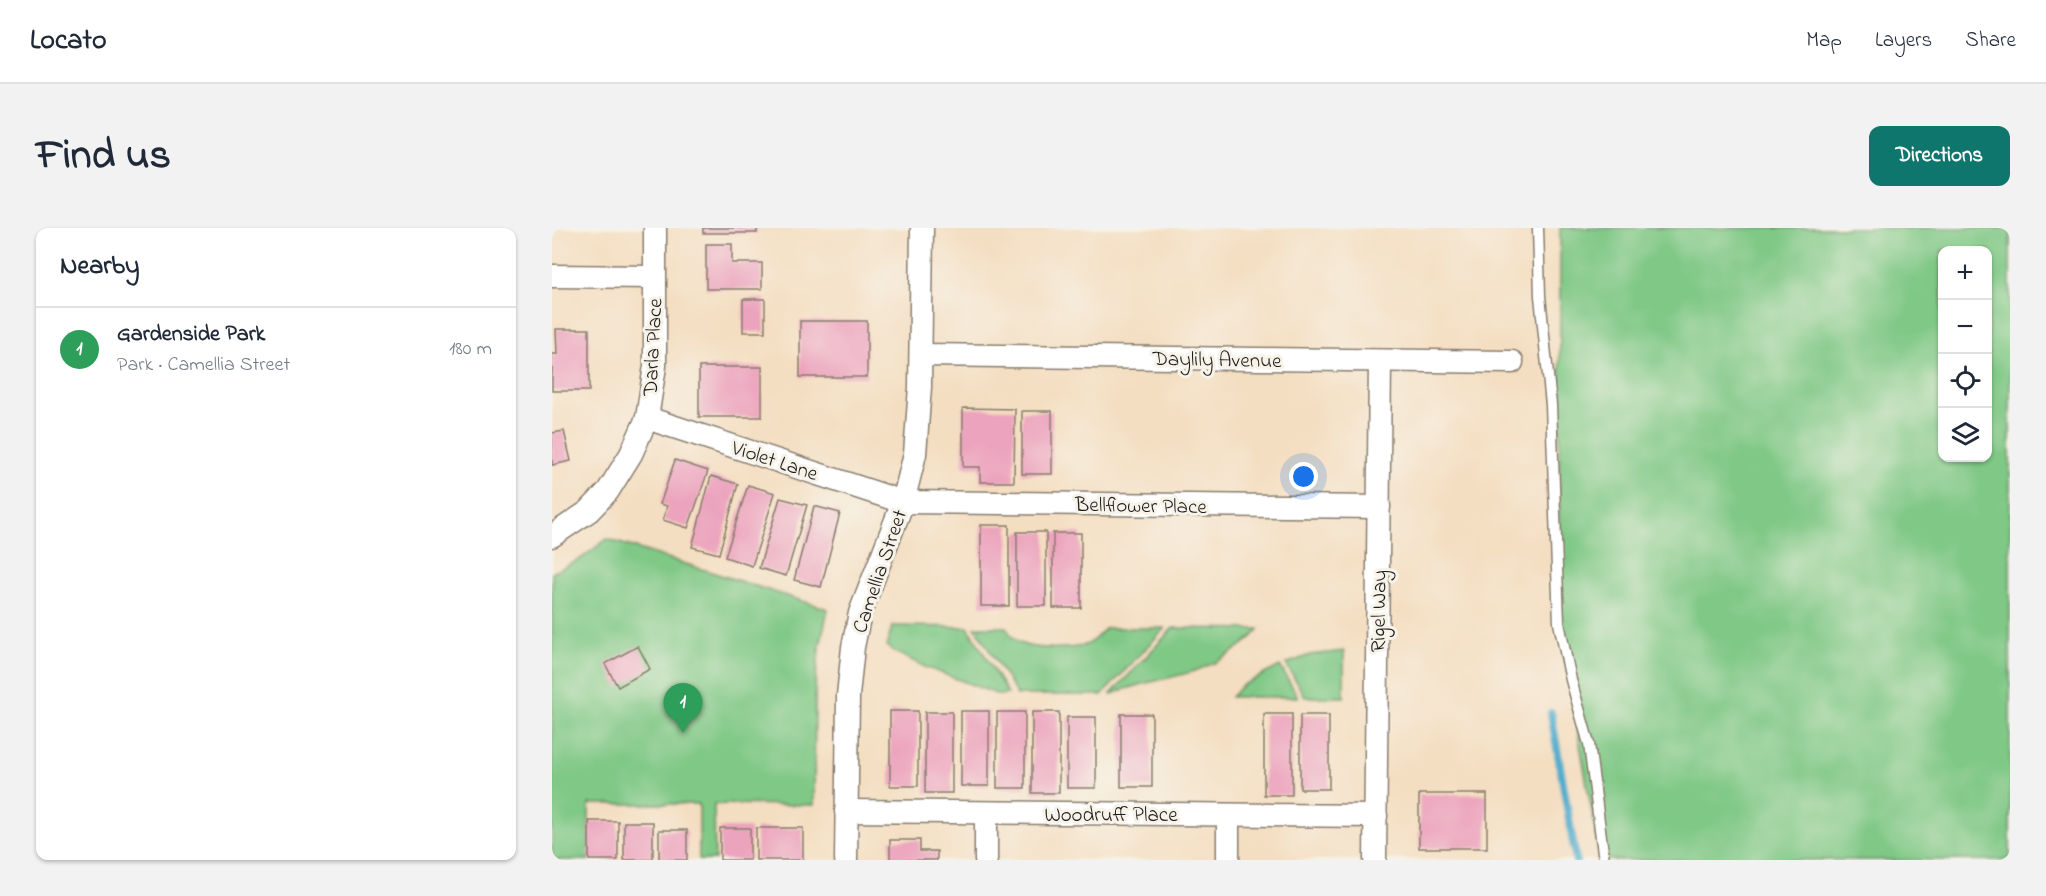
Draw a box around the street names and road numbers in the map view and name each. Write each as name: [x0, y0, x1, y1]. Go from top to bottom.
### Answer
street label: Darla Place: [636, 297, 672, 398]
street label: Daylily Avenue: [1151, 345, 1282, 379]
street label: Violet Lane: [726, 434, 822, 490]
street label: Bellflower Place: [1074, 491, 1208, 523]
street label: Camellia Street: [846, 506, 916, 637]
street label: Rigel Way: [1364, 570, 1398, 652]
street label: Woodruff Place: [1044, 801, 1178, 831]

